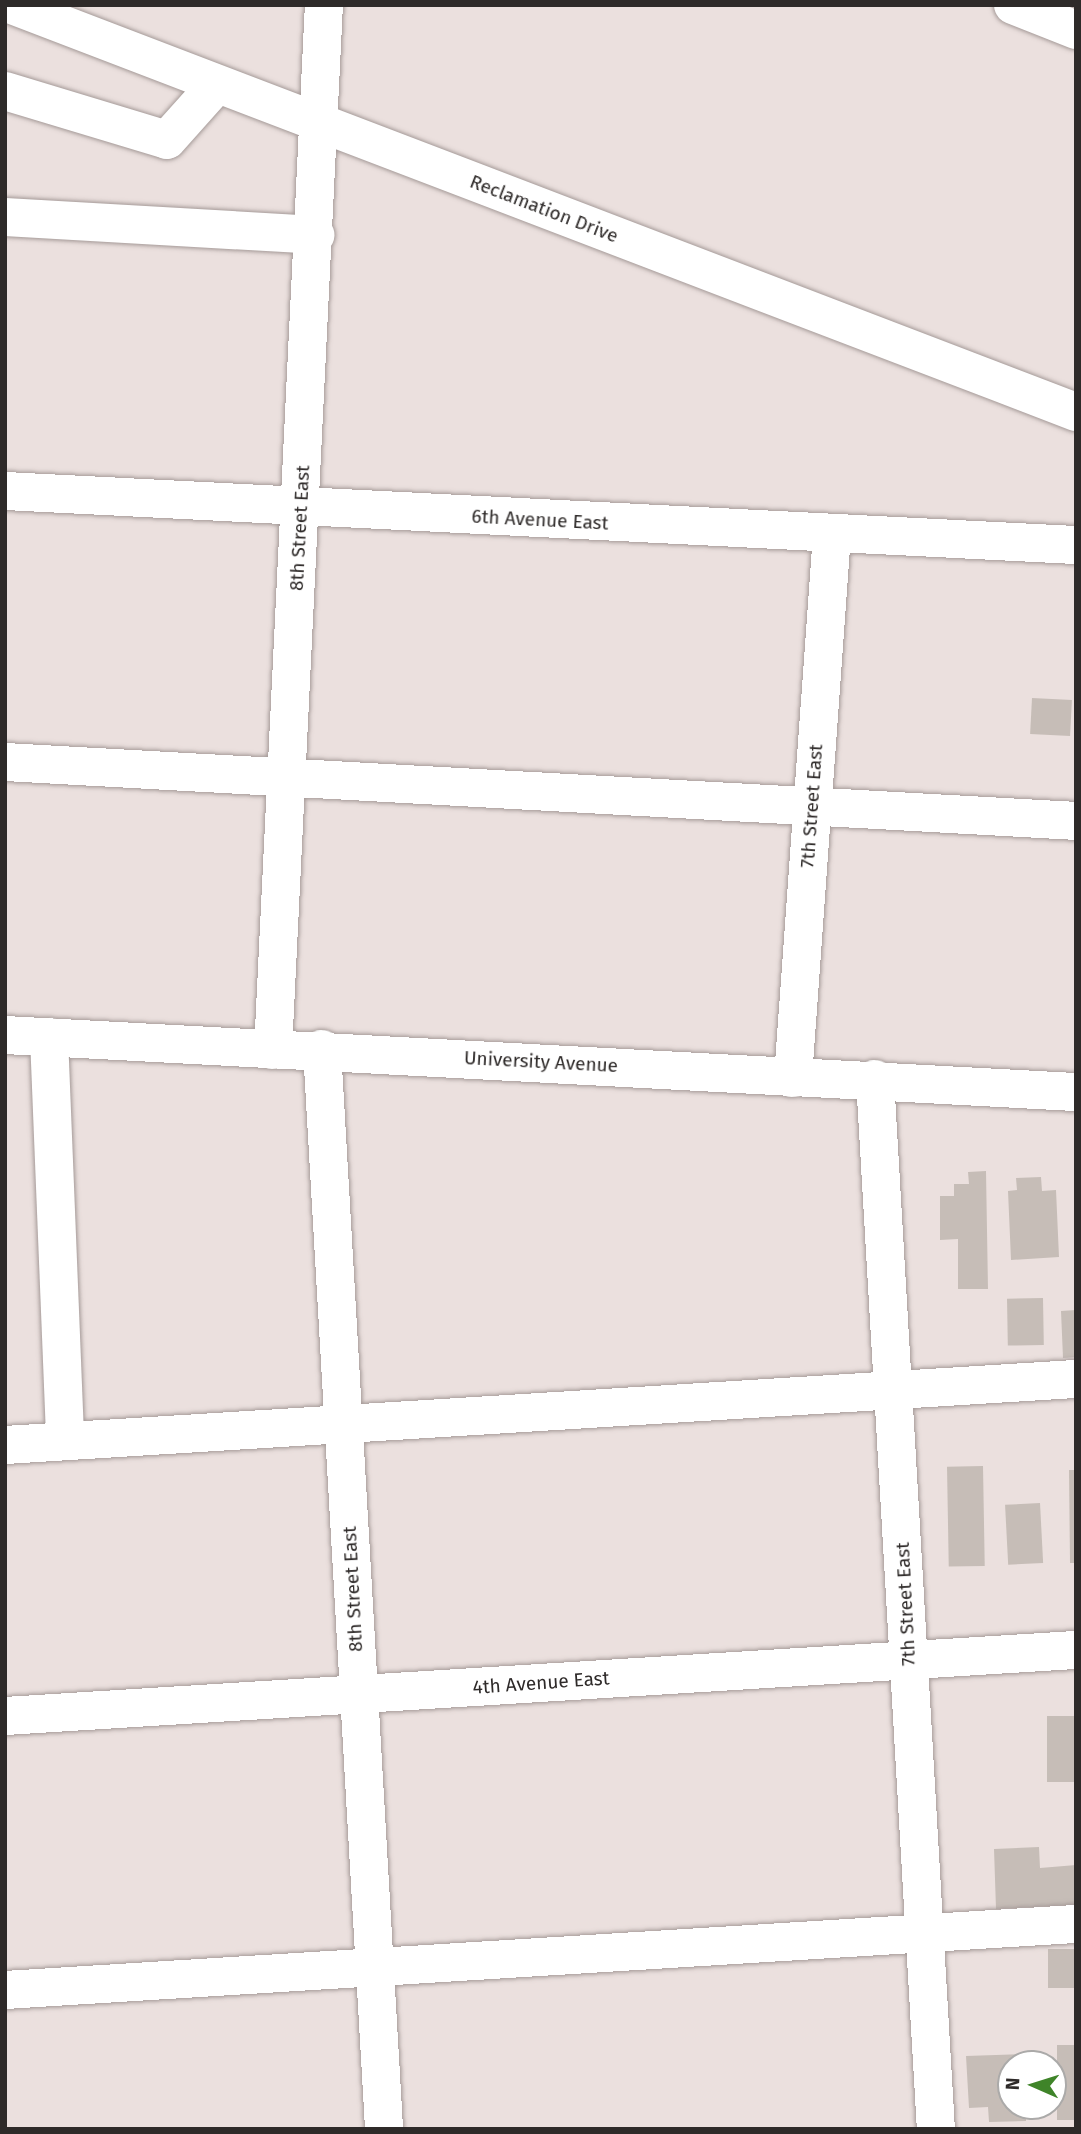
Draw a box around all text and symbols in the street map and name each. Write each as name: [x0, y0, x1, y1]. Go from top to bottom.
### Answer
street label: Reclamation Drive: [467, 170, 621, 248]
street label: 8th Street East: [285, 465, 315, 591]
street label: 6th Avenue East: [471, 505, 609, 535]
street label: 7th Street East: [796, 743, 828, 869]
street label: University Avenue: [463, 1047, 619, 1077]
street label: 8th Street East: [338, 1526, 368, 1652]
street label: 7th Street East: [891, 1542, 921, 1666]
street label: 4th Avenue East: [472, 1667, 610, 1699]
north arrow: [997, 2050, 1067, 2120]
text: N: [1001, 2077, 1024, 2091]

